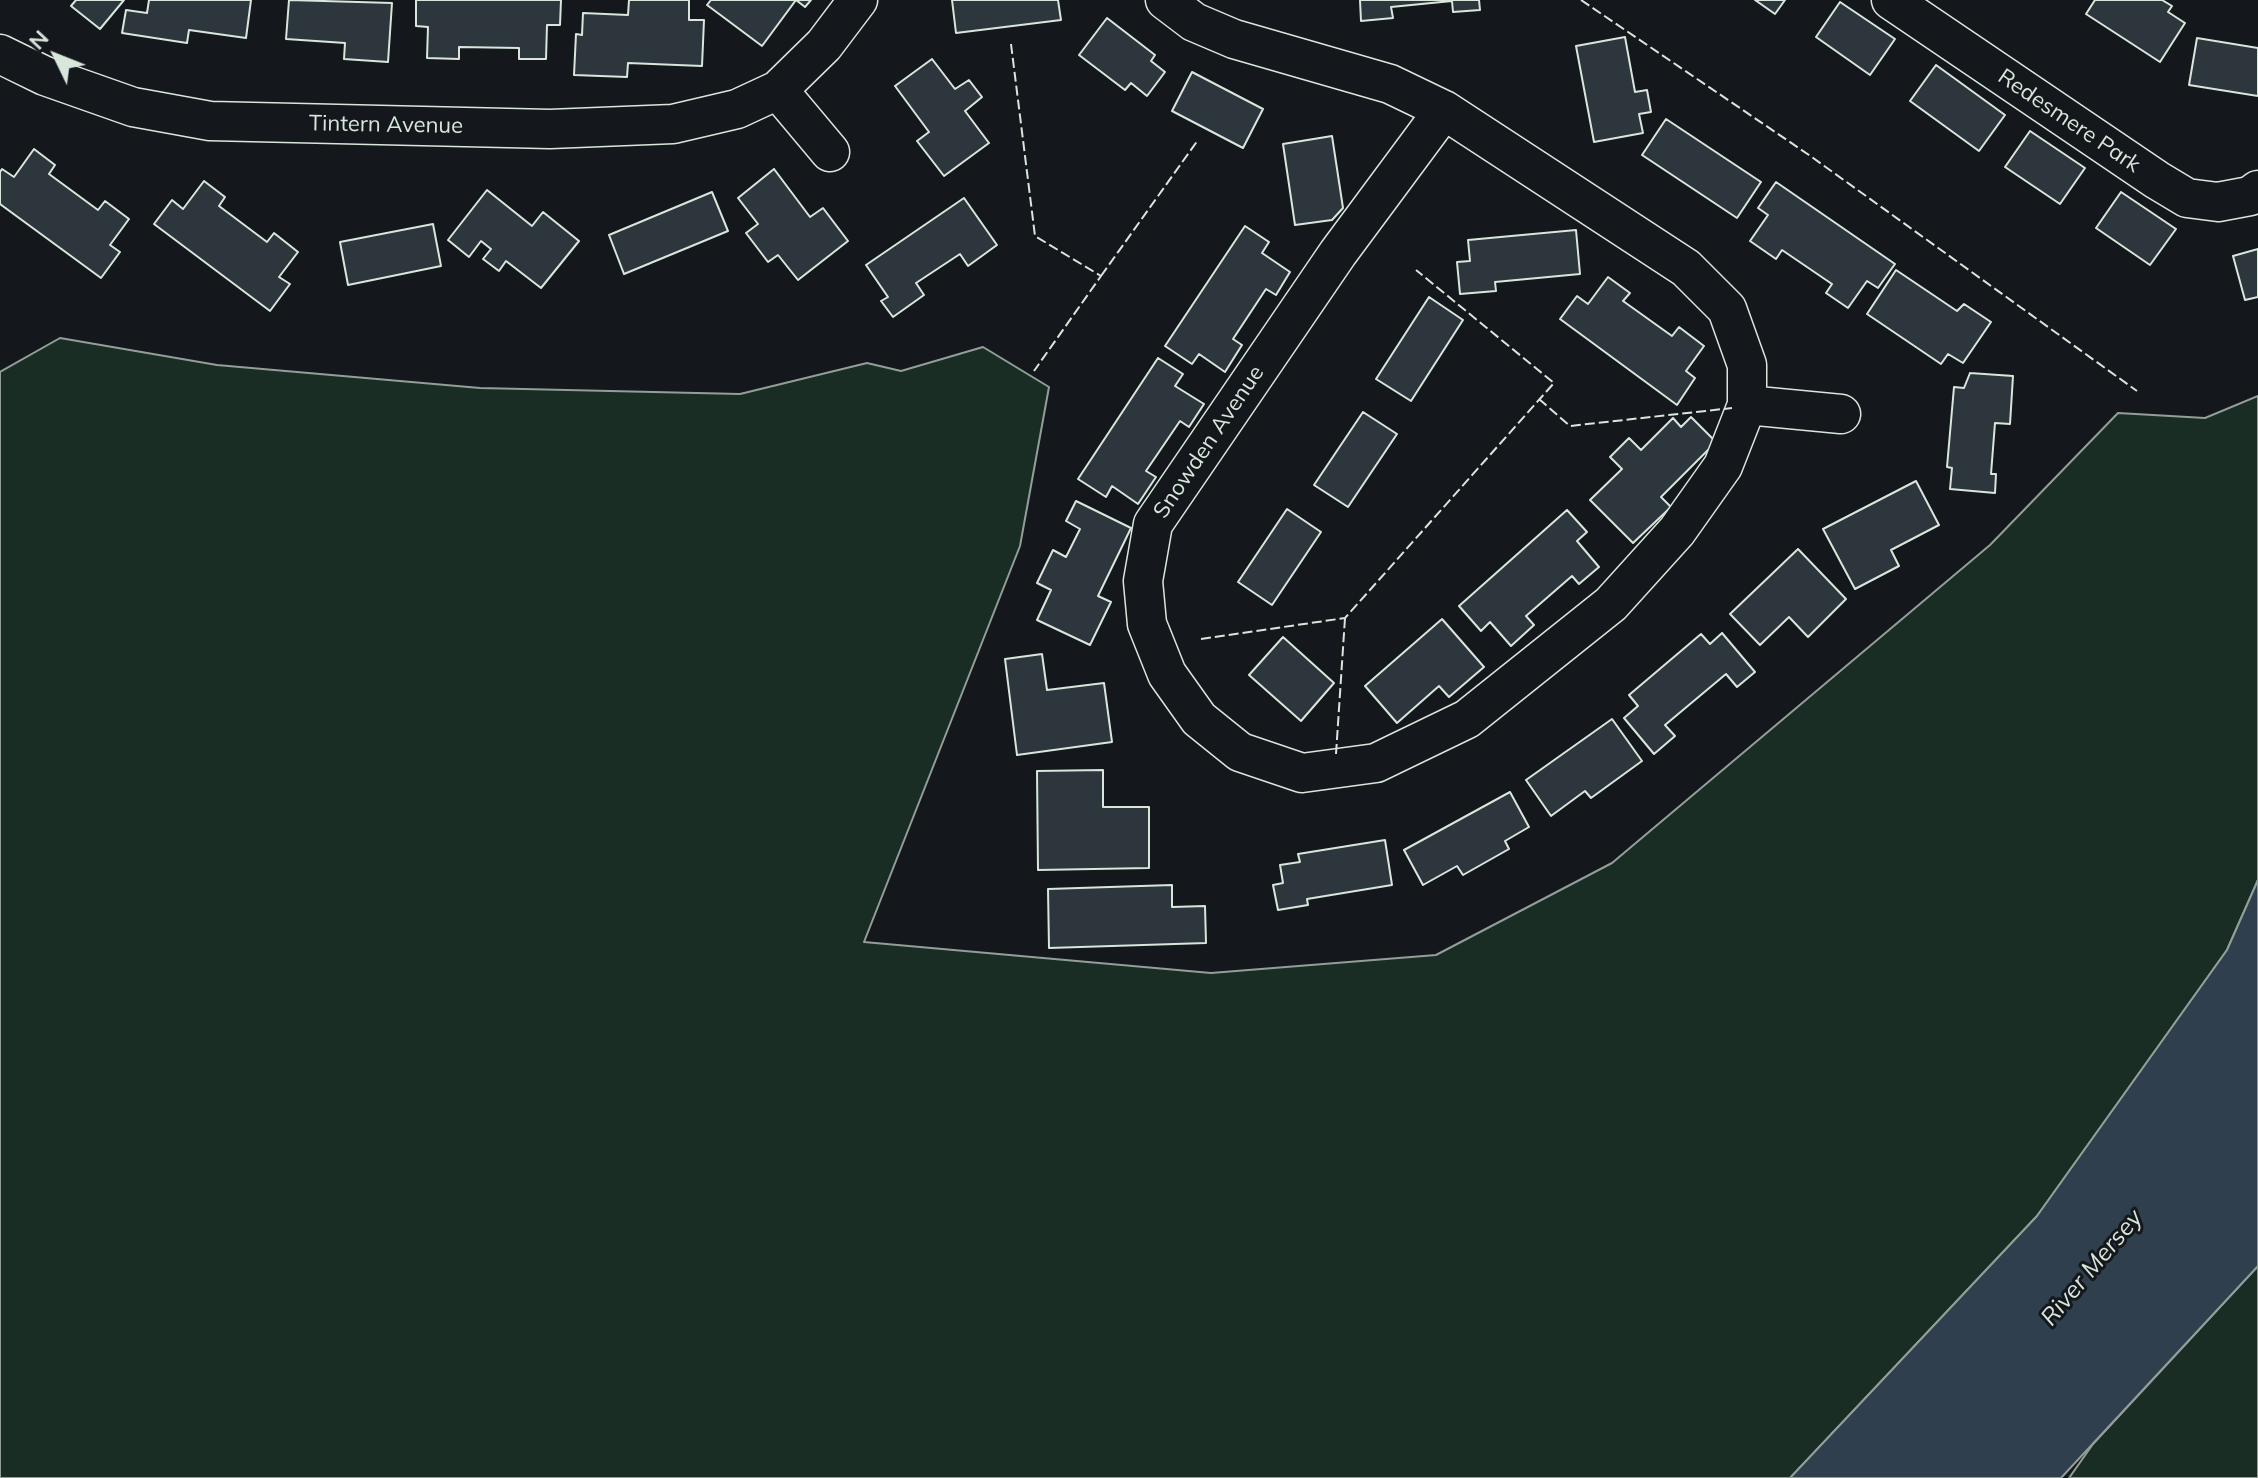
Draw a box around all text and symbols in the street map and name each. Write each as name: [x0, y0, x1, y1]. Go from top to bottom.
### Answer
north arrow: [16, 16, 96, 96]
text: N: [23, 24, 54, 55]
street label: Redesmere Park: [1993, 64, 2145, 178]
street label: Tintern Avenue: [309, 110, 463, 140]
street label: Snowden Avenue: [1148, 361, 1270, 523]
water label: River Mersey: [2035, 1204, 2149, 1332]

